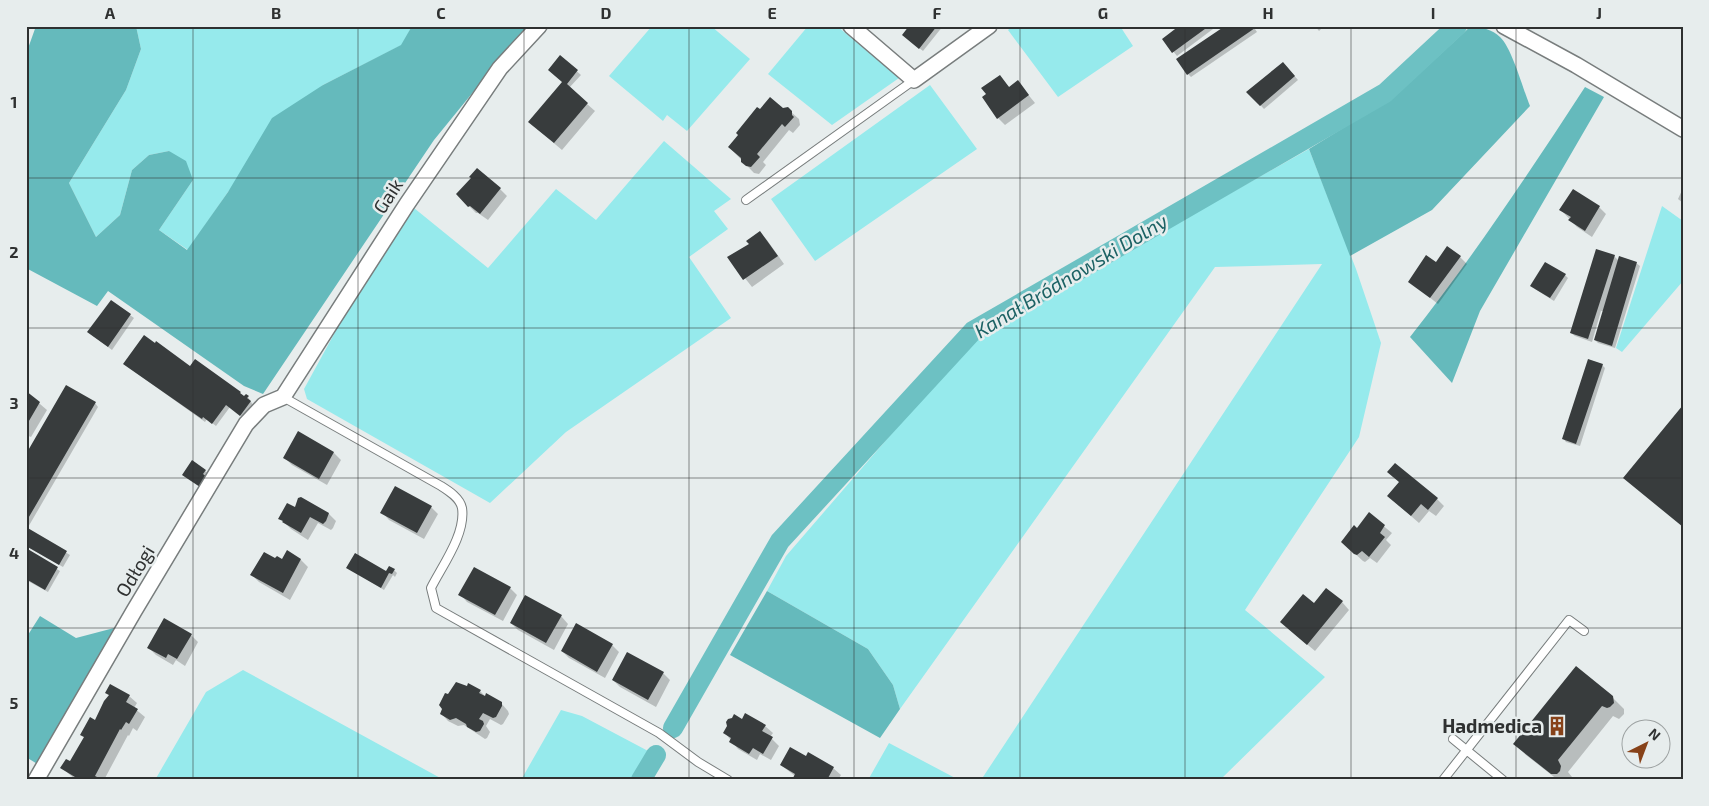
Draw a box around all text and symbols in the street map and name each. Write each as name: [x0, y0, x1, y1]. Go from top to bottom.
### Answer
text: A: [105, 3, 116, 22]
text: B: [271, 3, 281, 22]
text: C: [436, 3, 446, 22]
text: D: [601, 3, 612, 22]
text: E: [767, 3, 777, 22]
text: F: [933, 3, 942, 22]
text: G: [1098, 3, 1108, 22]
text: H: [1262, 3, 1274, 22]
text: I: [1431, 3, 1435, 22]
text: J: [1596, 3, 1602, 22]
text: 1: [11, 92, 17, 111]
street label: Gaik: [368, 174, 407, 217]
water label: Kanał Bródnowski Dolny: [970, 208, 1172, 343]
text: 2: [9, 242, 19, 261]
text: 3: [9, 393, 19, 412]
street label: Odłogi: [110, 541, 159, 601]
text: 4: [9, 543, 19, 562]
text: 5: [10, 693, 19, 712]
place label: Hadmedica: [1442, 714, 1542, 737]
building icon: Hadmedica: [1546, 715, 1568, 737]
north arrow: [1622, 718, 1672, 768]
text: N: [1646, 724, 1664, 744]

